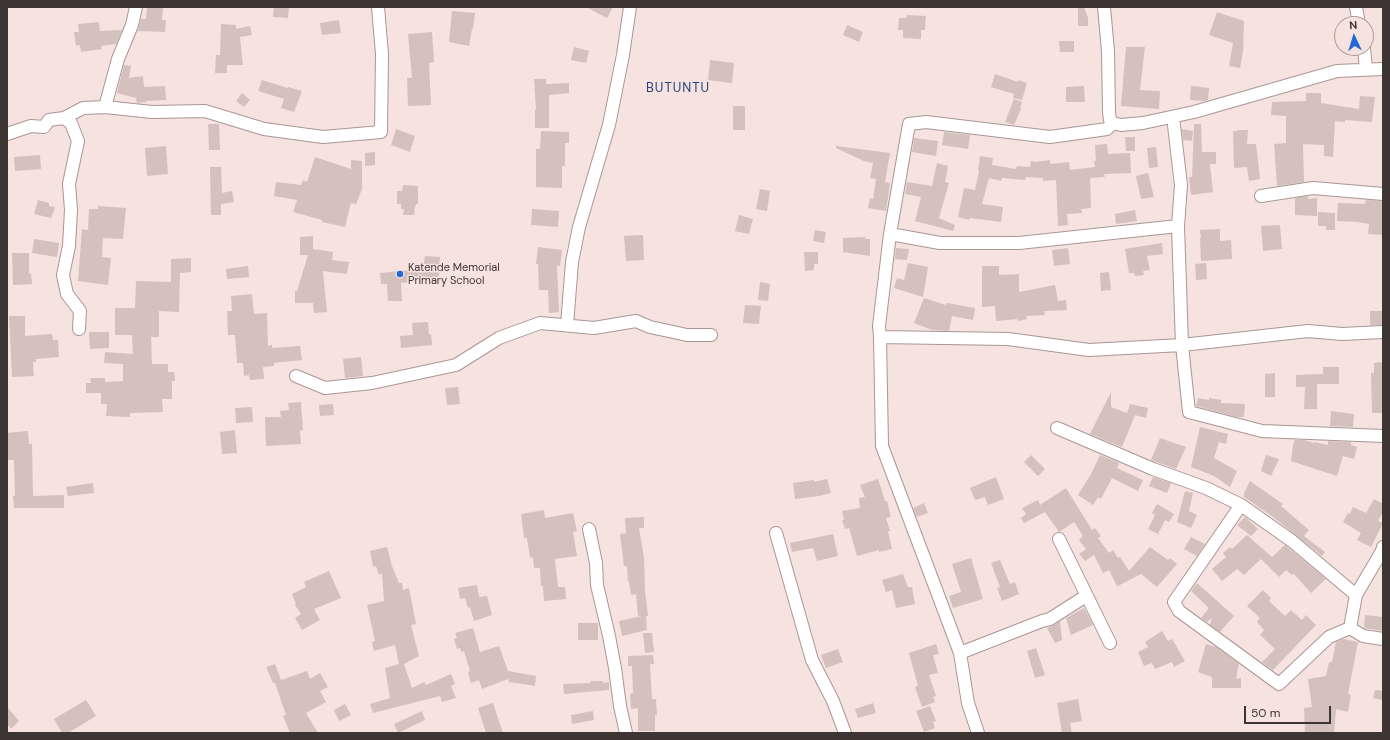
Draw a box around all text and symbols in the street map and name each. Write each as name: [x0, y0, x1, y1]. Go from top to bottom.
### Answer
north arrow: [1334, 16, 1374, 56]
text: N: [1349, 18, 1358, 32]
district label: BUTUNTU: [646, 81, 710, 97]
place label: Katende Memorial Primary School: [408, 261, 500, 287]
marker: Katende Memorial Primary School: [395, 269, 405, 279]
scale bar: [1246, 698, 1333, 724]
text: 50 m: [1251, 705, 1280, 721]

